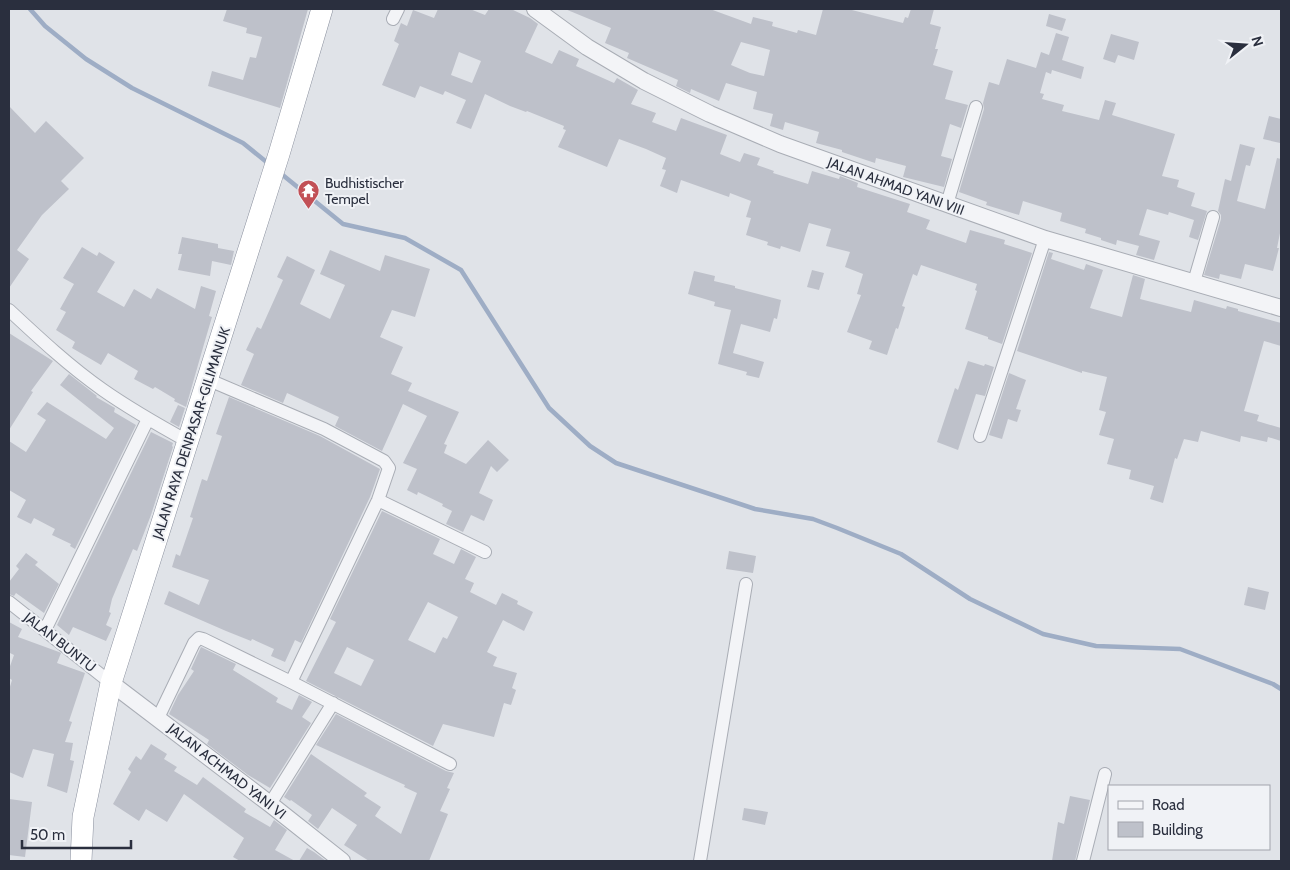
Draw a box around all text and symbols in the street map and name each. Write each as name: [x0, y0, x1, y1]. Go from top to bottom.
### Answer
north arrow: [1220, 20, 1270, 70]
text: N: [1247, 34, 1267, 49]
street label: JALAN AHMAD YANI VIII: [824, 153, 967, 219]
place label: Budhistischer Tempel: [325, 174, 404, 208]
temple icon: Budhistischer Tempel: [297, 179, 321, 210]
street label: JALAN RAYA DENPASAR-GILIMANUK: [148, 324, 234, 542]
street label: JALAN BUNTU: [19, 608, 100, 676]
street label: JALAN ACHMAD YANI VI: [163, 719, 290, 823]
legend: [1108, 785, 1270, 850]
text: Road: [1152, 796, 1185, 814]
scale bar: [22, 818, 131, 850]
text: Building: [1152, 821, 1203, 839]
text: 50 m: [30, 826, 65, 844]

